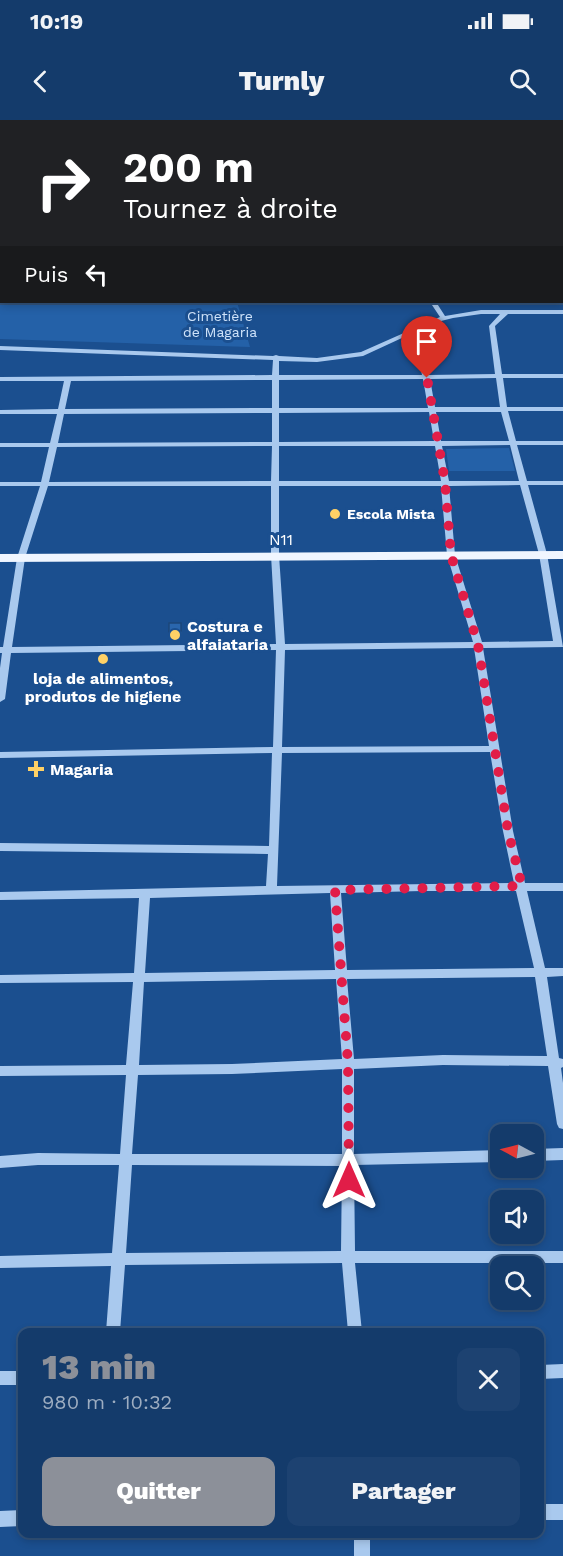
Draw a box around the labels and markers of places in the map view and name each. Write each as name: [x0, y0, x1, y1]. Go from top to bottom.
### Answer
pin: [401, 316, 452, 378]
place label: Escola Mista: [347, 506, 436, 522]
marker: Escola Mista: [328, 507, 342, 521]
place label: Costura e alfaiataria: [187, 617, 269, 654]
marker: Costura e alfaiataria: [168, 628, 182, 642]
marker: loja de alimentos, produtos de higiene: [96, 652, 110, 666]
place label: loja de alimentos, produtos de higiene: [25, 669, 181, 706]
marker: Magaria: [27, 760, 45, 778]
place label: Magaria: [50, 760, 114, 779]

